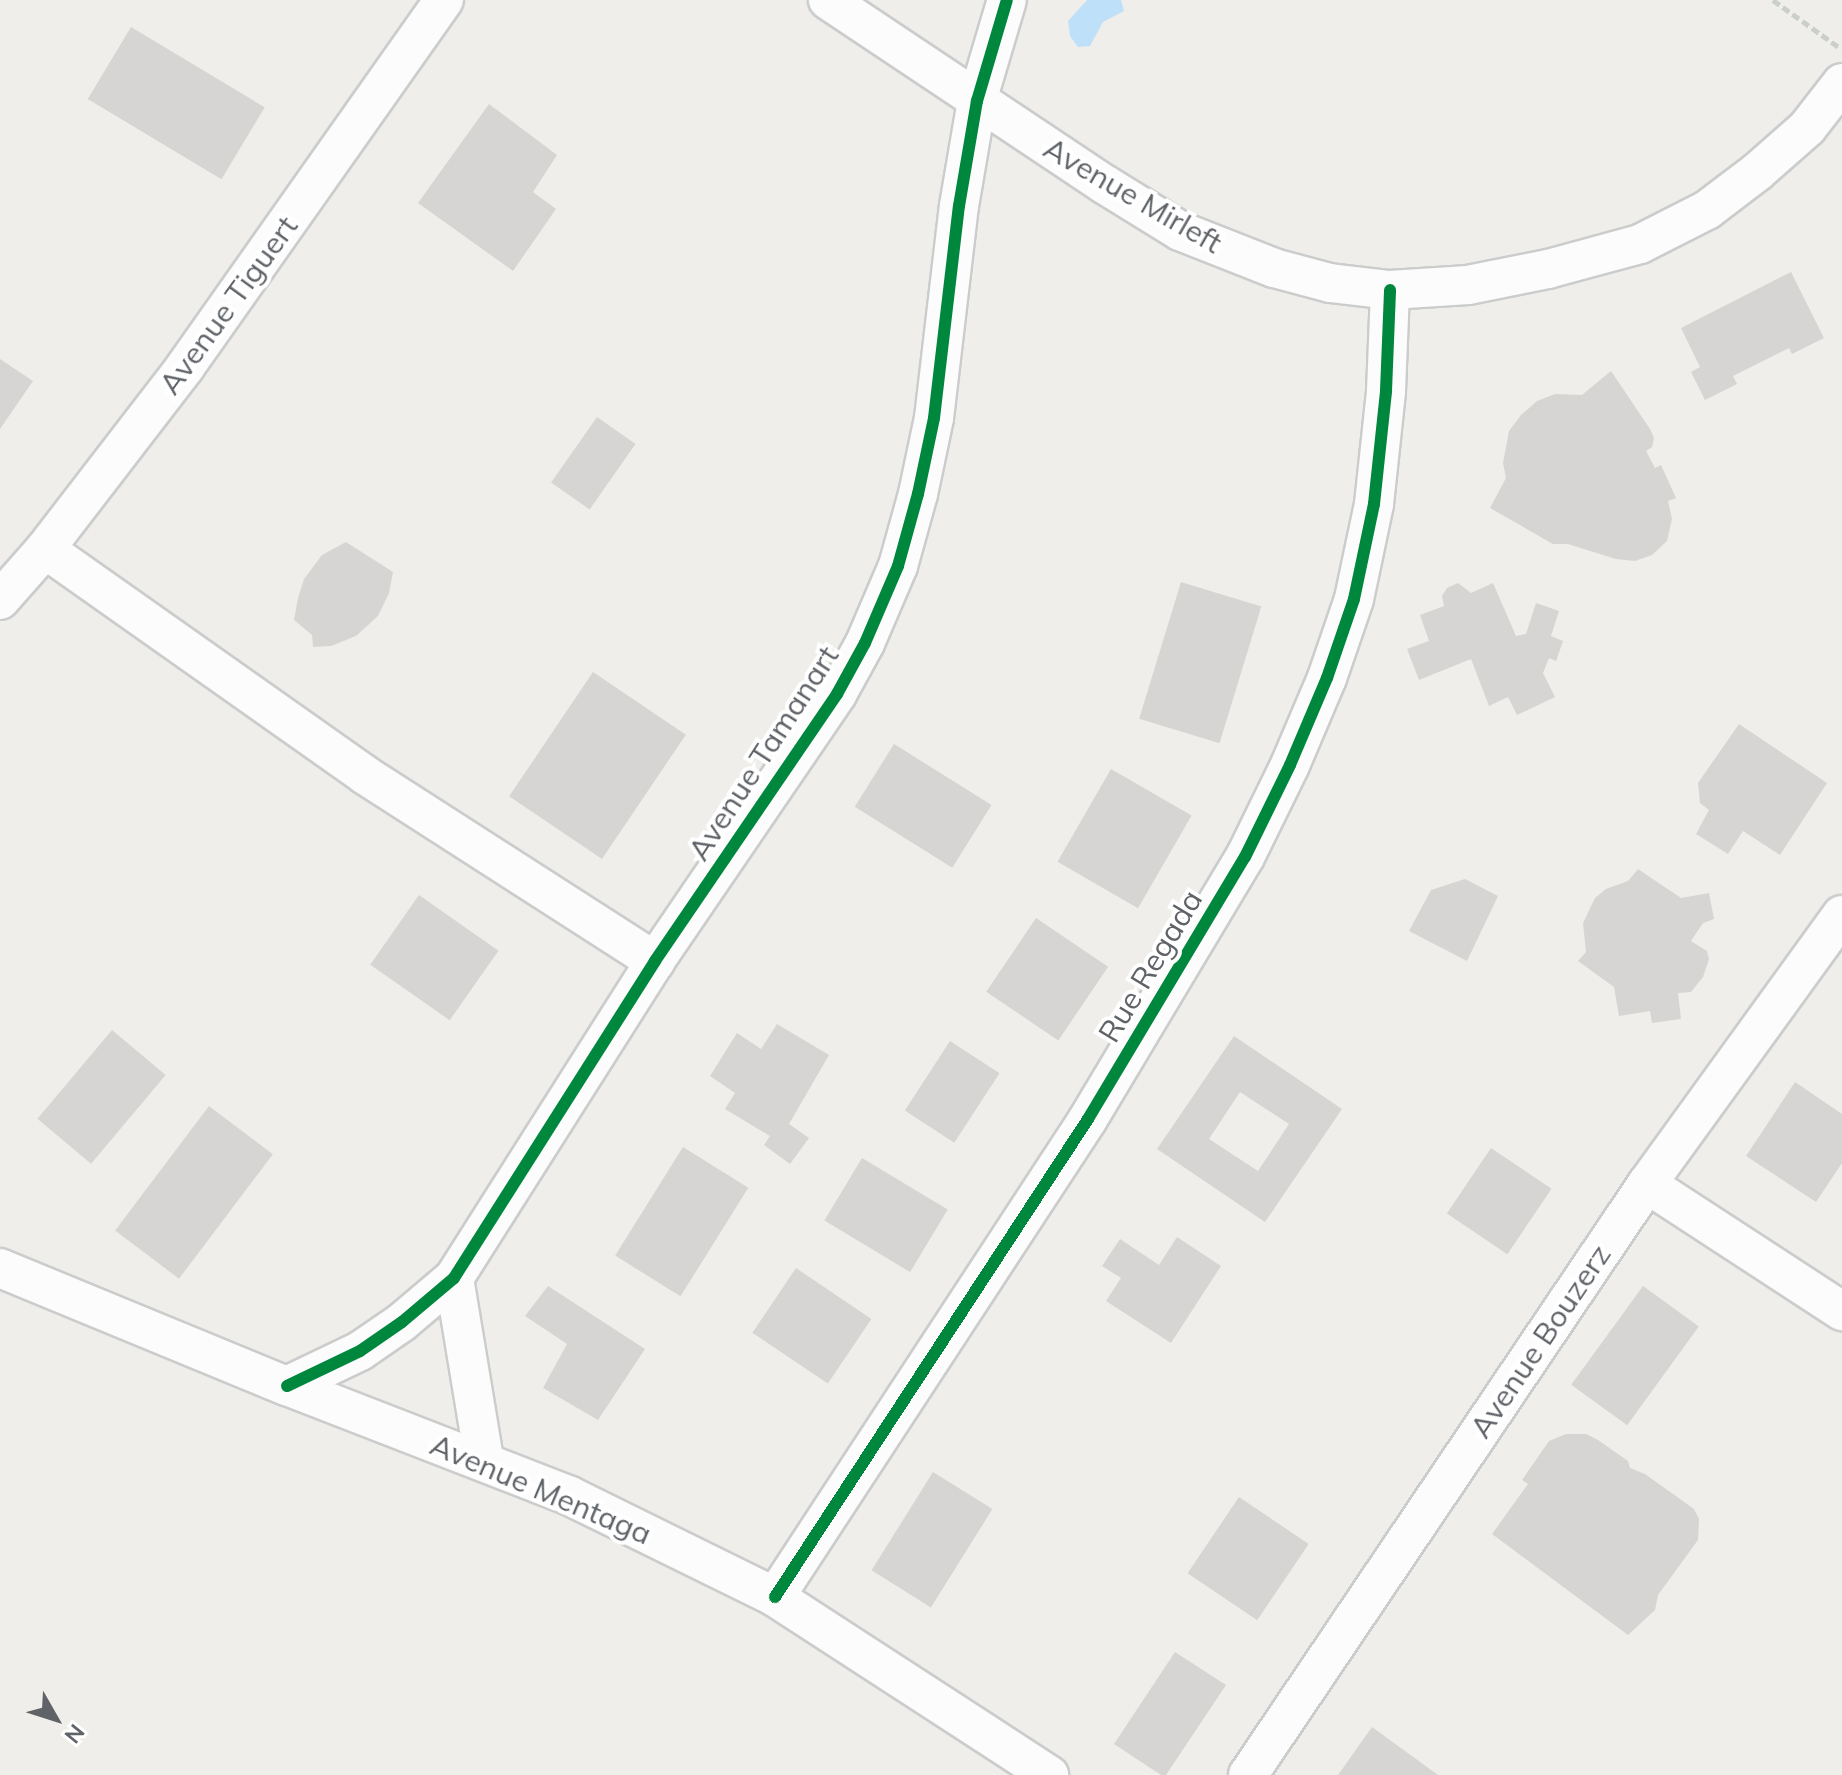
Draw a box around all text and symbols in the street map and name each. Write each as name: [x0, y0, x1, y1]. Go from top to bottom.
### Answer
street label: Avenue Mirleft: [1038, 130, 1228, 260]
street label: Avenue Tiguert: [151, 209, 305, 401]
street label: Avenue Tamanart: [680, 639, 846, 867]
street label: Rue Regada: [1091, 883, 1209, 1049]
street label: Avenue Bouzerz: [1462, 1238, 1618, 1444]
street label: Avenue Mentaga: [425, 1426, 657, 1552]
north arrow: [16, 1679, 96, 1759]
text: N: [59, 1719, 91, 1749]

